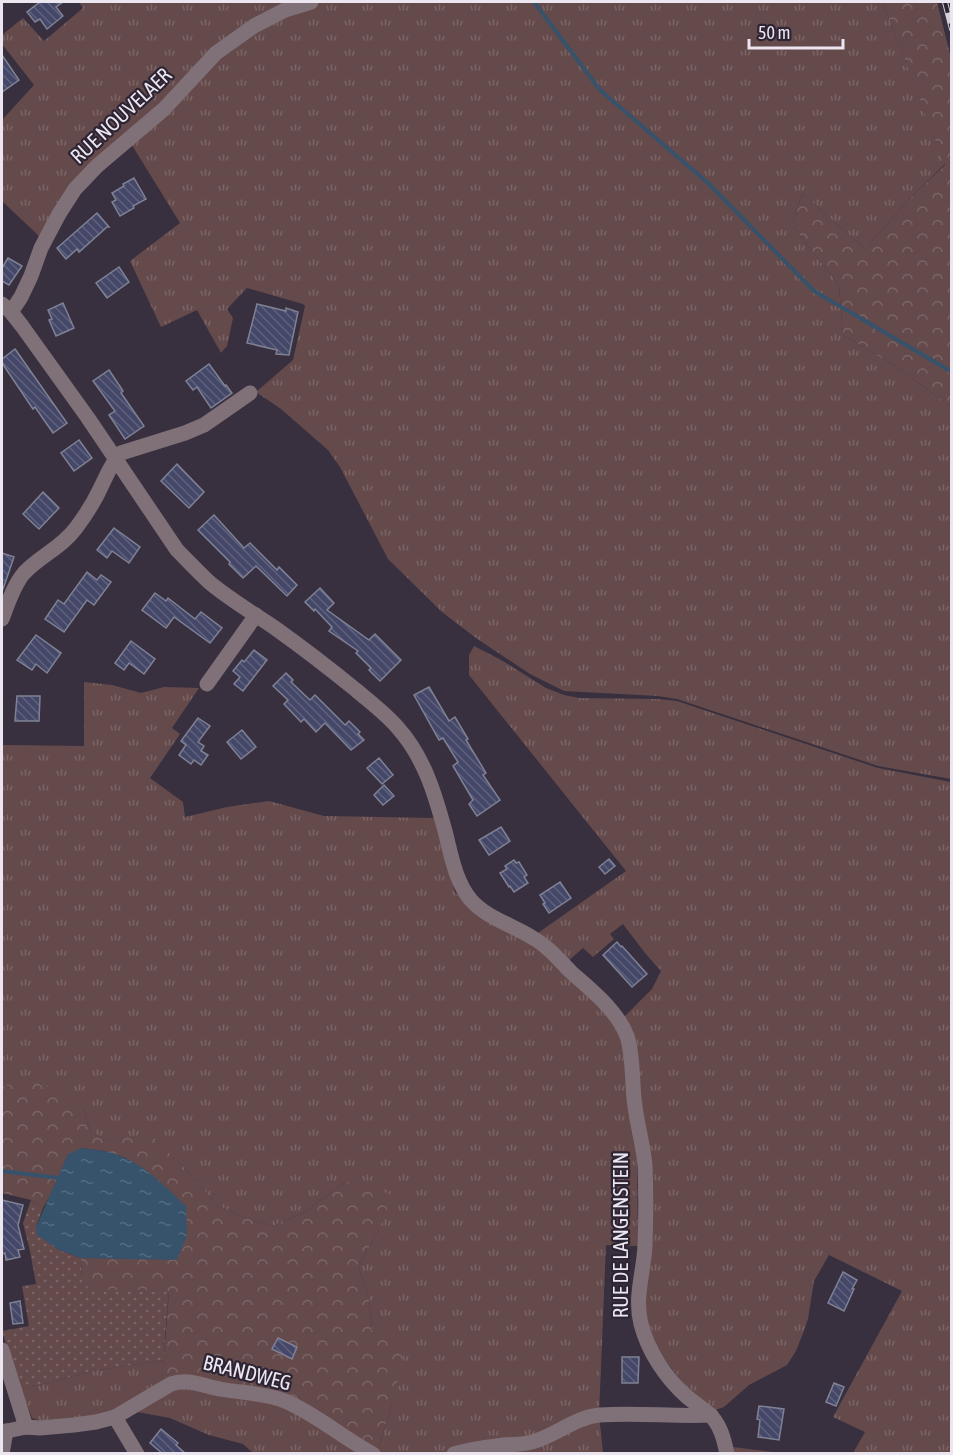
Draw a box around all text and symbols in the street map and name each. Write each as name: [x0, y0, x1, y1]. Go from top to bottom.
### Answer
scale bar: [749, 12, 844, 50]
text: 50 m: [758, 22, 790, 43]
street label: RUE NOUVELAER: [65, 62, 176, 168]
street label: RUE DE LANGENSTEIN: [608, 1152, 632, 1318]
street label: BRANDWEG: [201, 1349, 294, 1395]

